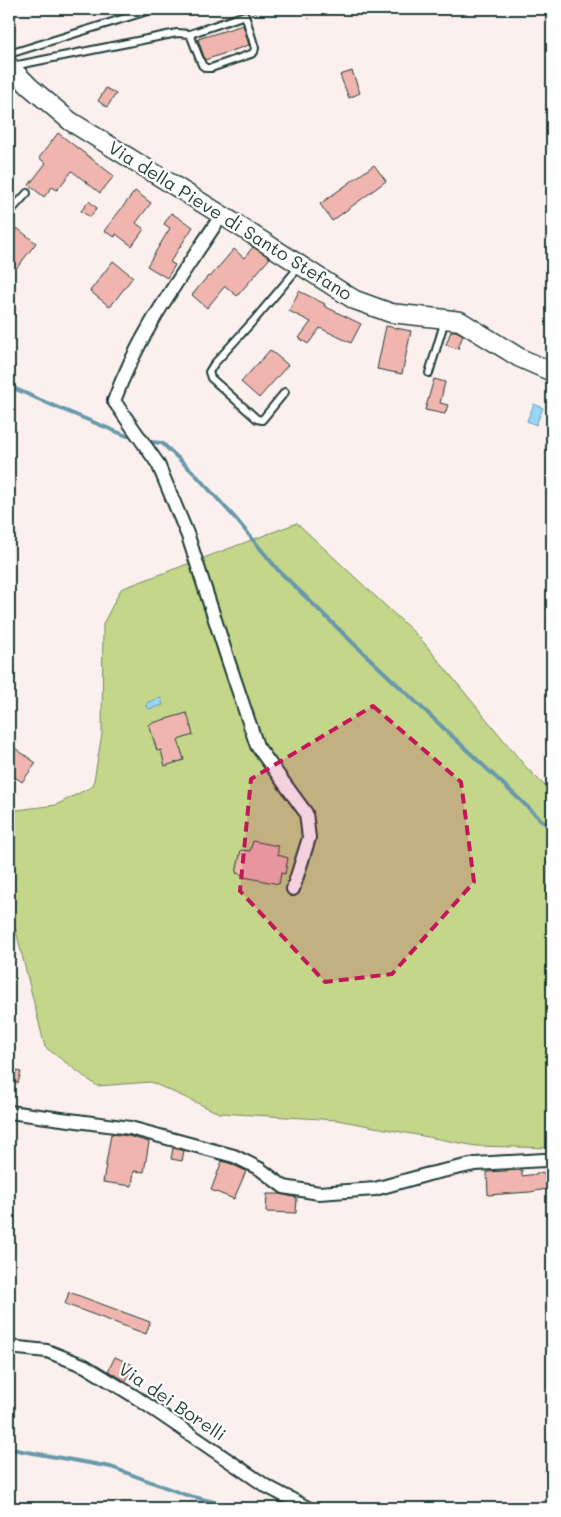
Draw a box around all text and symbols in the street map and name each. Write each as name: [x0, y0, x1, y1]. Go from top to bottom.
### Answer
street label: Via della Pieve di Santo Stefano: [104, 135, 357, 306]
street label: Via dei Borelli: [114, 1356, 231, 1446]

